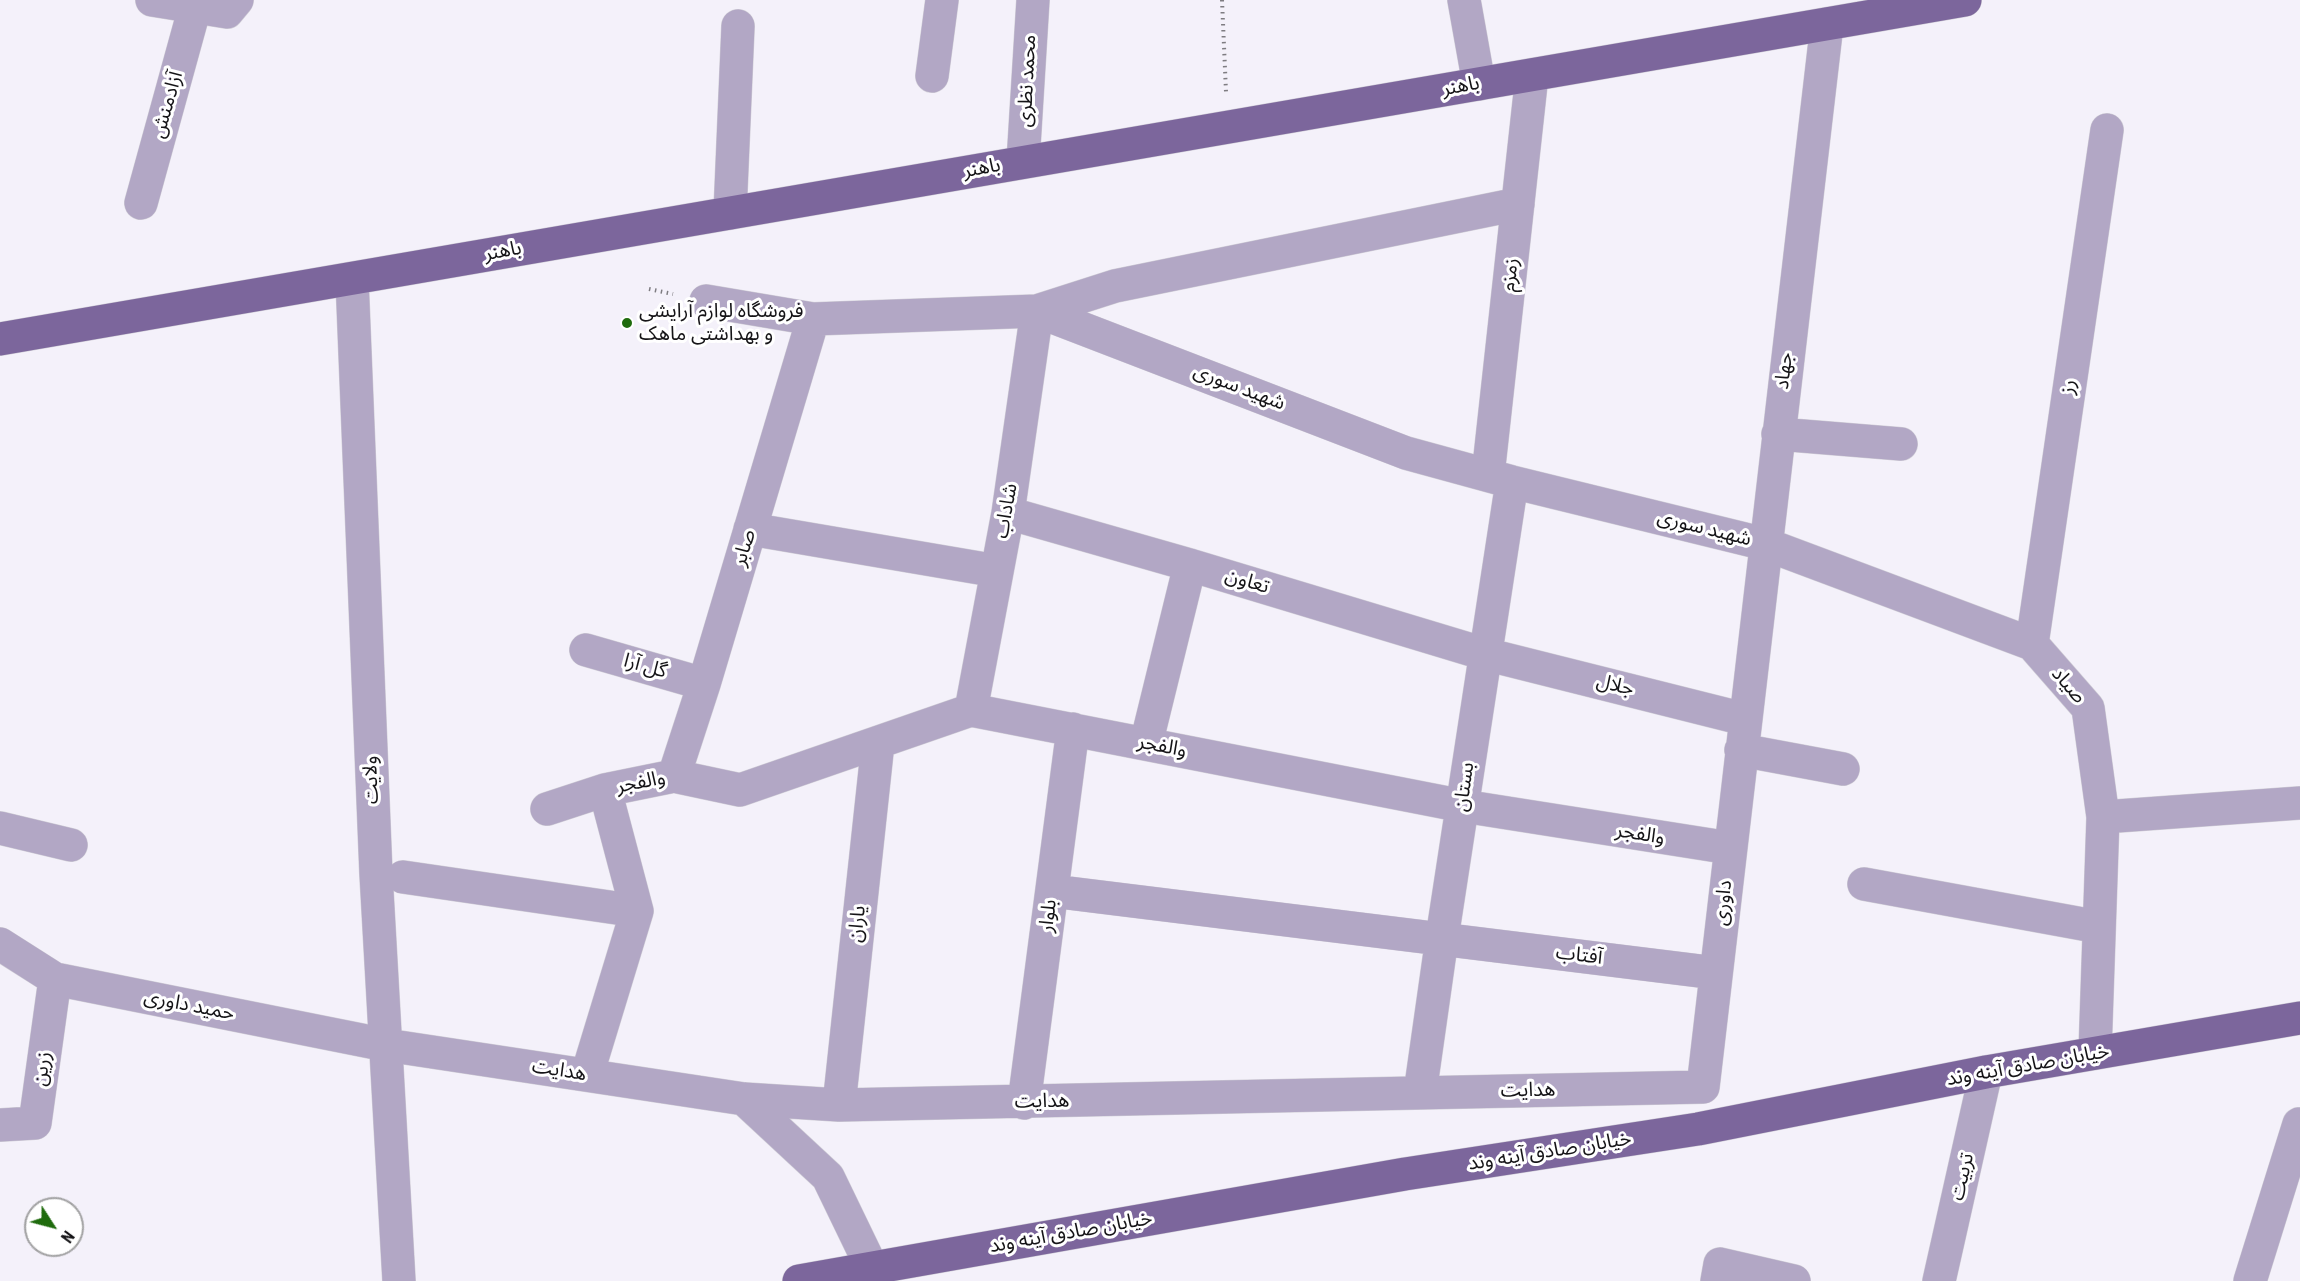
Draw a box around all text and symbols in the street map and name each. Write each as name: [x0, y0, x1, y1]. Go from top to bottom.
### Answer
street label: محمد نظری: [1014, 34, 1042, 128]
street label: آزادمنش: [147, 69, 189, 141]
street label: باهنر: [1440, 72, 1482, 102]
street label: باهنر: [961, 154, 1003, 184]
street label: باهنر: [482, 237, 524, 267]
street label: زمزم: [1497, 257, 1525, 293]
place label: فروشگاه لوازم آرایشی و بهداشتی ماهک: [639, 300, 803, 347]
marker: فروشگاه لوازم آرایشی و بهداشتی ماهک: [620, 316, 634, 330]
street label: جهاد: [1771, 351, 1799, 391]
street label: شهید سوری: [1190, 360, 1288, 416]
street label: رز: [2056, 378, 2082, 396]
street label: شاداب: [990, 482, 1024, 540]
street label: شهید سوری: [1654, 506, 1754, 552]
street label: صابر: [728, 527, 762, 569]
street label: تعاون: [1222, 564, 1272, 600]
street label: گل آرا: [621, 649, 669, 685]
street label: صیاد: [2046, 663, 2090, 709]
street label: جلال: [1594, 670, 1636, 702]
street label: والفجر: [1135, 731, 1189, 763]
street label: ولایت: [359, 755, 385, 805]
street label: بستان: [1450, 761, 1480, 813]
street label: والفجر: [614, 767, 668, 799]
street label: والفجر: [1614, 819, 1666, 851]
street label: داوری: [1710, 879, 1738, 927]
street label: بلوار: [1035, 898, 1063, 934]
street label: یاران: [844, 904, 872, 944]
street label: آفتاب: [1554, 941, 1604, 971]
street label: حمید داوری: [142, 985, 236, 1027]
street label: خیابان صادق آینه وند: [1945, 1040, 2111, 1092]
street label: زرین: [29, 1050, 57, 1088]
street label: هدایت: [530, 1055, 588, 1087]
street label: هدایت: [1500, 1079, 1556, 1103]
street label: هدایت: [1014, 1090, 1070, 1114]
street label: خیابان صادق آینه وند: [1467, 1127, 1633, 1177]
street label: تربیت: [1946, 1151, 1980, 1203]
north arrow: [24, 1197, 84, 1257]
street label: خیابان صادق آینه وند: [988, 1207, 1154, 1259]
text: N: [57, 1227, 78, 1246]

